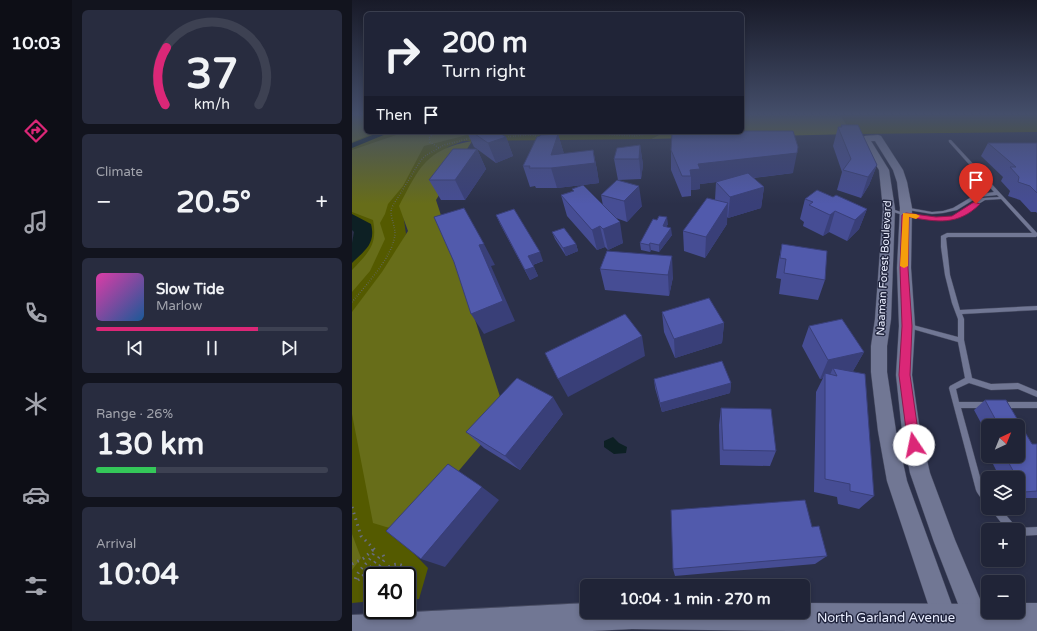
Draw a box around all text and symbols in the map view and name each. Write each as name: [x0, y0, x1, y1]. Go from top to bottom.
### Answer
text: 200 m: [442, 26, 528, 60]
icon: right: [376, 28, 428, 80]
text: 10:03: [11, 32, 61, 54]
text: 37: [186, 50, 238, 100]
text: Turn right: [442, 60, 526, 82]
text: km/h: [194, 96, 230, 113]
icon: arrive: [420, 104, 442, 126]
text: Then: [376, 106, 412, 124]
icon: directions: [22, 117, 50, 145]
pin: [959, 163, 993, 204]
text: Climate: [96, 164, 143, 180]
icon: arrive: [965, 169, 987, 191]
text: 20.5°: [176, 184, 251, 221]
text: −: [96, 189, 112, 215]
text: +: [316, 189, 328, 215]
street label: Naaman Forest Boulevard: [874, 200, 894, 336]
icon: music: [22, 208, 50, 236]
text: Slow Tide: [156, 280, 224, 298]
text: Marlow: [156, 298, 202, 314]
icon: phone: [22, 299, 50, 327]
icon: previous: [124, 337, 146, 359]
icon: pause: [201, 337, 223, 359]
icon: next: [278, 337, 300, 359]
icon: climate: [22, 390, 50, 418]
text: Range · 26%: [96, 406, 173, 422]
north arrow: [981, 419, 1025, 463]
map controls: [981, 419, 1025, 619]
position arrow: [893, 424, 935, 466]
text: 130 km: [96, 426, 204, 463]
button: layers: [981, 471, 1025, 515]
icon: car: [22, 481, 50, 509]
button: +: [981, 523, 1025, 567]
text: Arrival: [96, 536, 136, 552]
text: 10:04: [96, 556, 179, 593]
speed limit sign: 40: [364, 567, 416, 619]
icon: filters: [22, 572, 50, 600]
button: −: [981, 575, 1025, 619]
text: 10:04 · 1 min · 270 m: [620, 590, 770, 608]
street label: North Garland Avenue: [817, 610, 955, 626]

